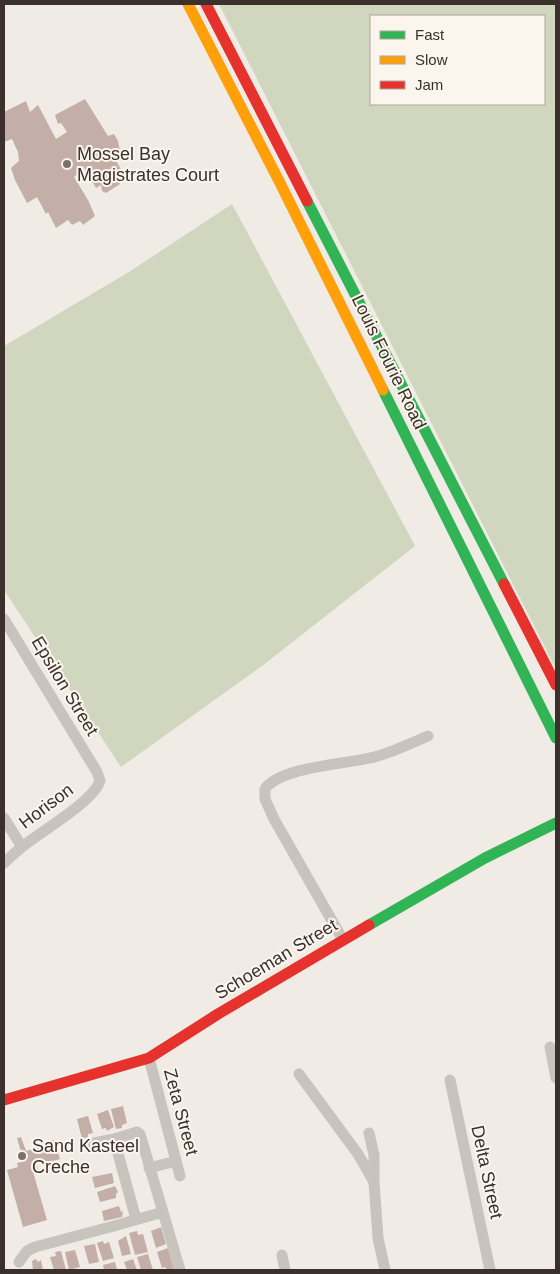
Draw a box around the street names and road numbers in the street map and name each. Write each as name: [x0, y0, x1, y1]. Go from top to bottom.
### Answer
street label: Louis Fourie Road: [348, 292, 430, 432]
street label: Epsilon Street: [28, 633, 102, 739]
street label: Horison: [15, 779, 77, 833]
street label: Schoeman Street: [211, 915, 341, 1003]
street label: Zeta Street: [160, 1066, 202, 1158]
street label: Delta Street: [467, 1123, 507, 1221]

